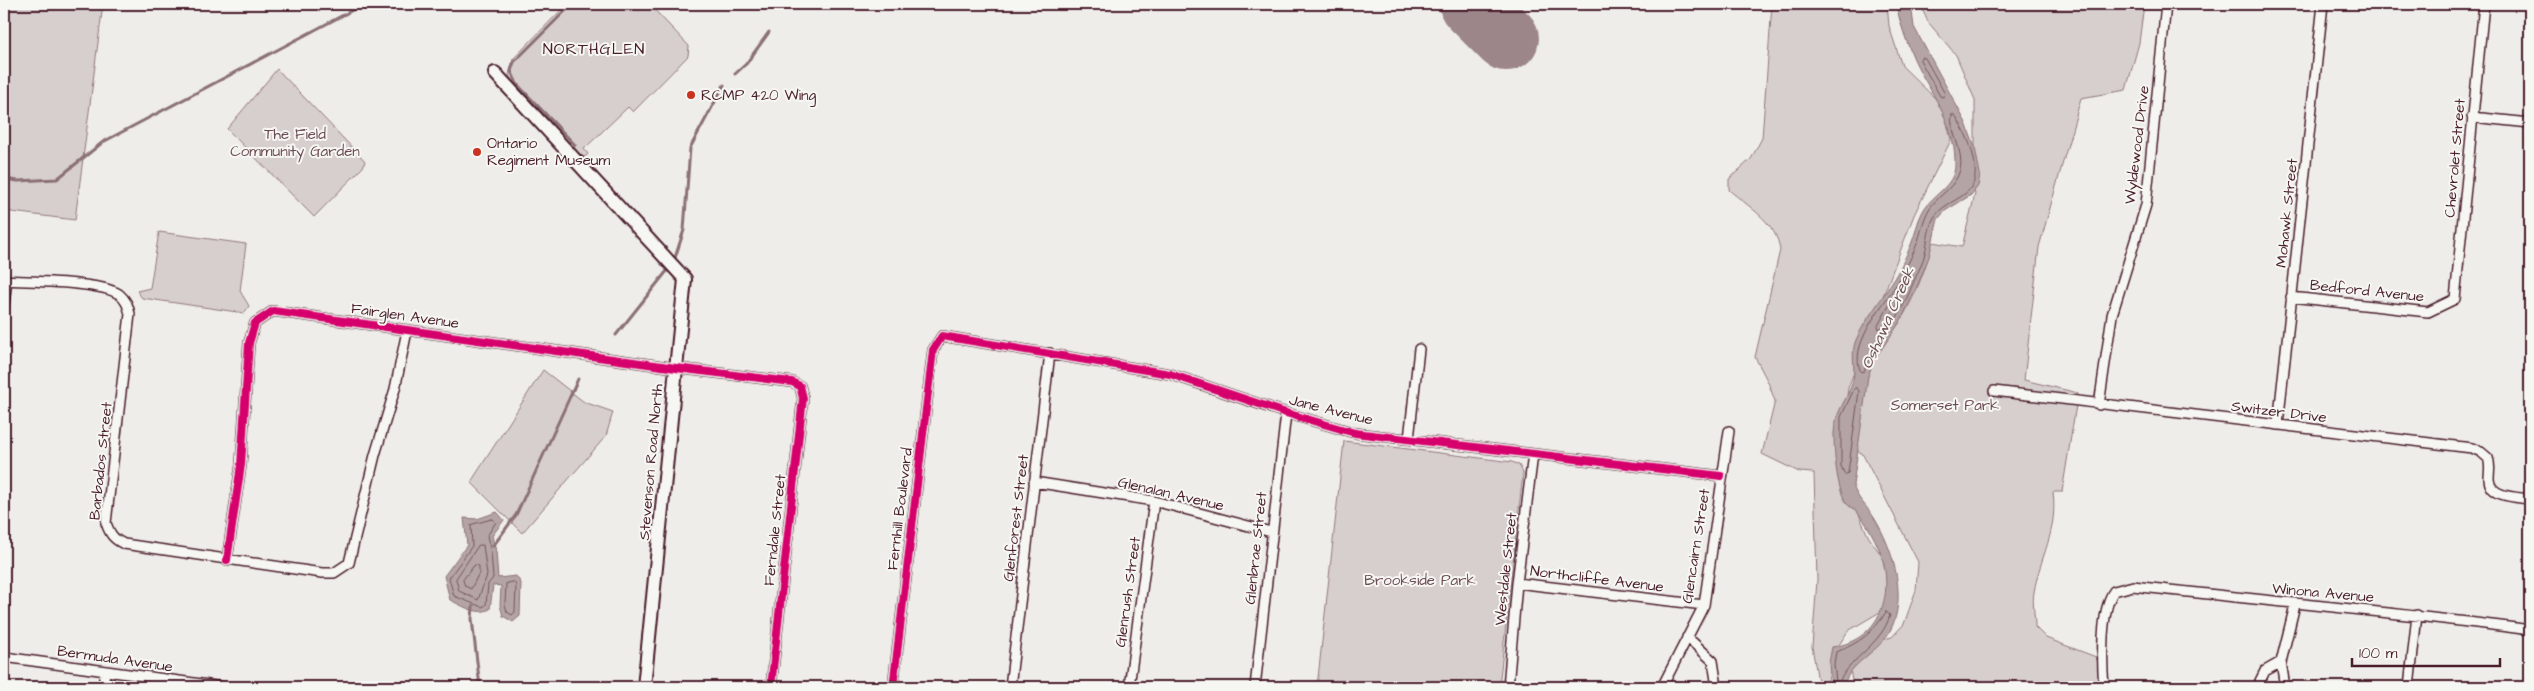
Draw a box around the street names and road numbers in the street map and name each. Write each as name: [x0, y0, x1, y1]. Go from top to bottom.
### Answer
street label: Wyldewood Drive: [2119, 84, 2156, 206]
street label: Chevrolet Street: [2439, 98, 2471, 218]
street label: Mohawk Street: [2271, 157, 2303, 269]
street label: Bedford Avenue: [2309, 275, 2425, 307]
street label: Fairglen Avenue: [349, 298, 460, 335]
street label: Stevenson Road North: [634, 382, 668, 541]
street label: Jane Avenue: [1287, 389, 1375, 431]
street label: Switzer Drive: [2230, 396, 2328, 428]
street label: Barbados Street: [84, 401, 118, 521]
street label: Fernhill Boulevard: [882, 446, 918, 571]
street label: Glenforest Street: [998, 453, 1034, 583]
street label: Glenalan Avenue: [1116, 472, 1226, 516]
street label: Ferndale Street: [759, 473, 791, 587]
street label: Glencairn Street: [1677, 487, 1715, 605]
street label: Glenbrae Street: [1240, 491, 1272, 605]
street label: Westdale Street: [1490, 511, 1522, 627]
street label: Glenrush Street: [1110, 535, 1146, 649]
street label: Northcliffe Avenue: [1529, 560, 1665, 598]
street label: Winona Avenue: [2271, 578, 2375, 608]
street label: Bermuda Avenue: [56, 641, 174, 677]

